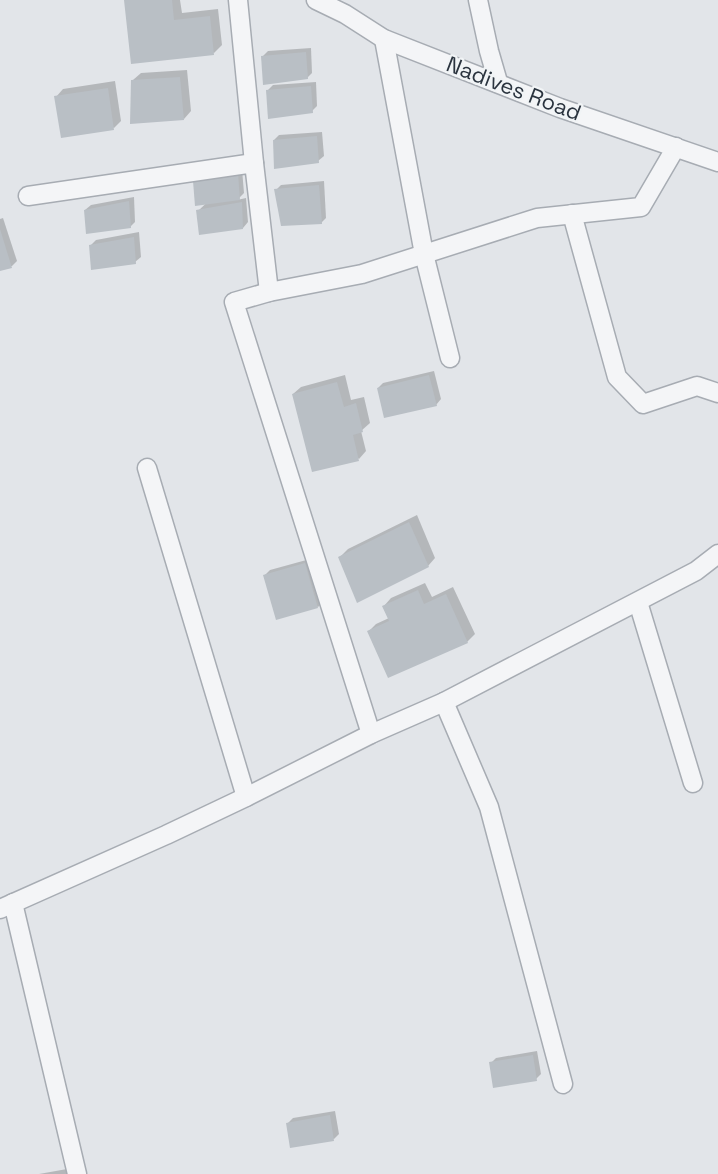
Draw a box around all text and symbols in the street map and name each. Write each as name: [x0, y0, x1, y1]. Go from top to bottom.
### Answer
street label: Nadives Road: [443, 49, 585, 127]

